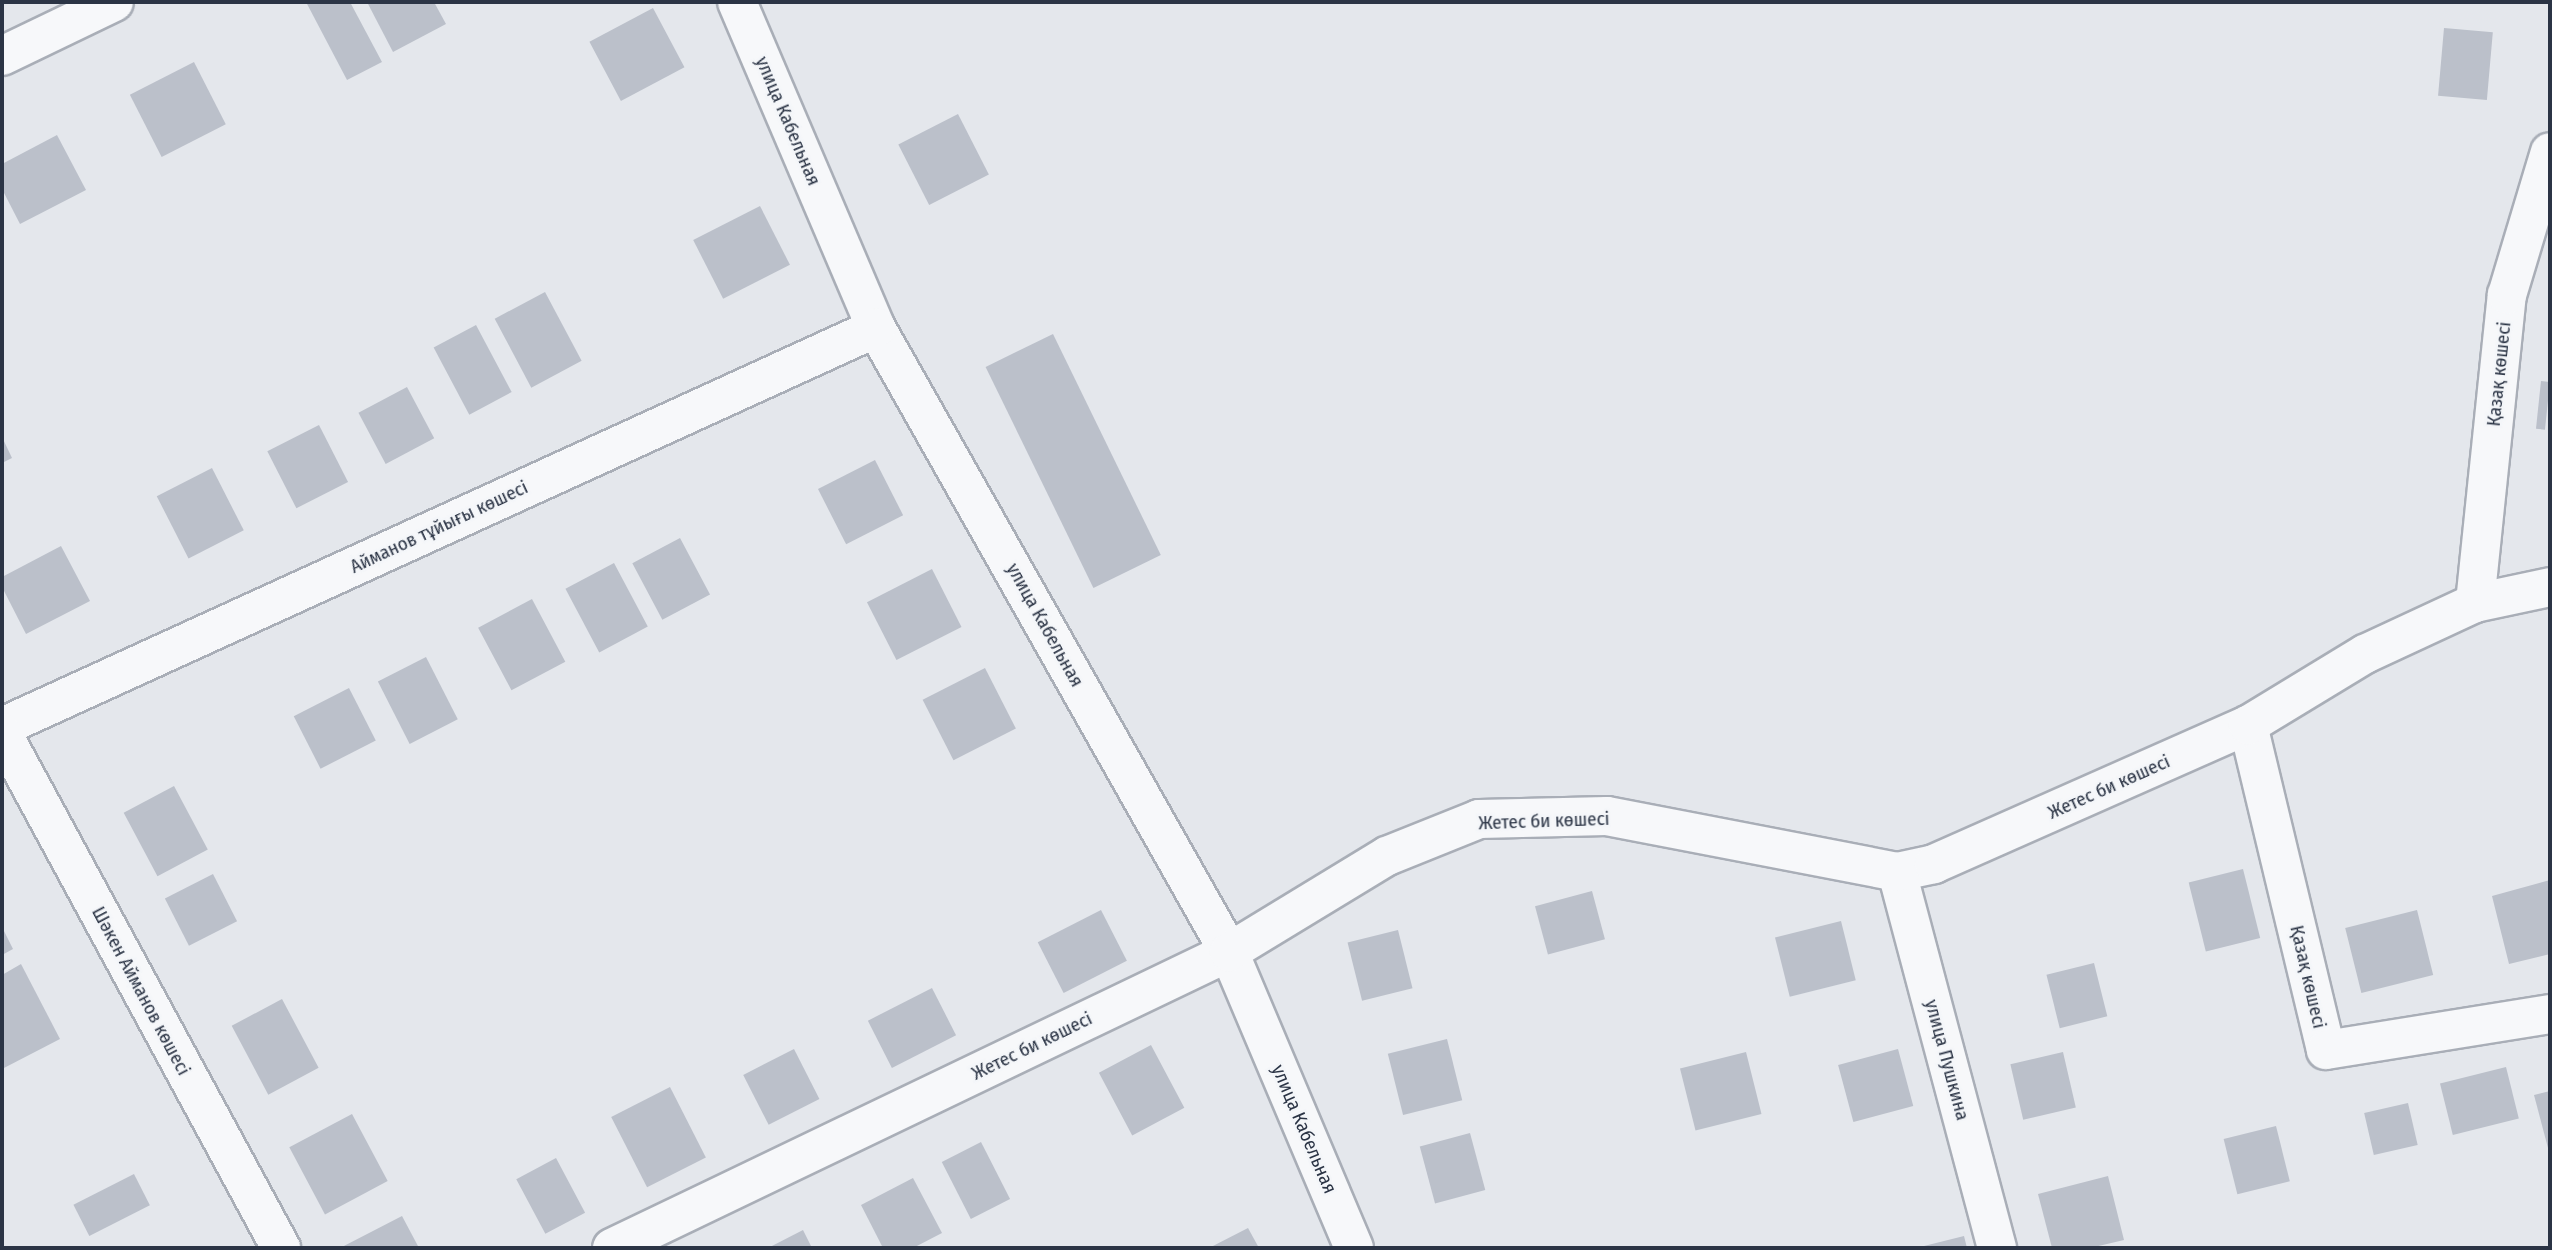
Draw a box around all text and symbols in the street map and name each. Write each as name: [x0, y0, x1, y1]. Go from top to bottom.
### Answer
street label: улица Кабельная: [751, 53, 825, 189]
street label: Қазақ көшесі: [2482, 321, 2516, 427]
street label: Айманов тұйығы көшесі: [347, 476, 531, 578]
street label: улица Кабельная: [1002, 559, 1088, 691]
street label: Жетес би көшесі: [2044, 750, 2174, 824]
street label: Жетес би көшесі: [1478, 807, 1610, 835]
street label: Шәкен Айманов көшесі: [87, 903, 195, 1079]
street label: Қазақ көшесі: [2285, 923, 2331, 1031]
street label: улица Пушкина: [1920, 997, 1974, 1123]
street label: Жетес би көшесі: [968, 1007, 1096, 1085]
street label: улица Кабельная: [1267, 1061, 1341, 1197]

